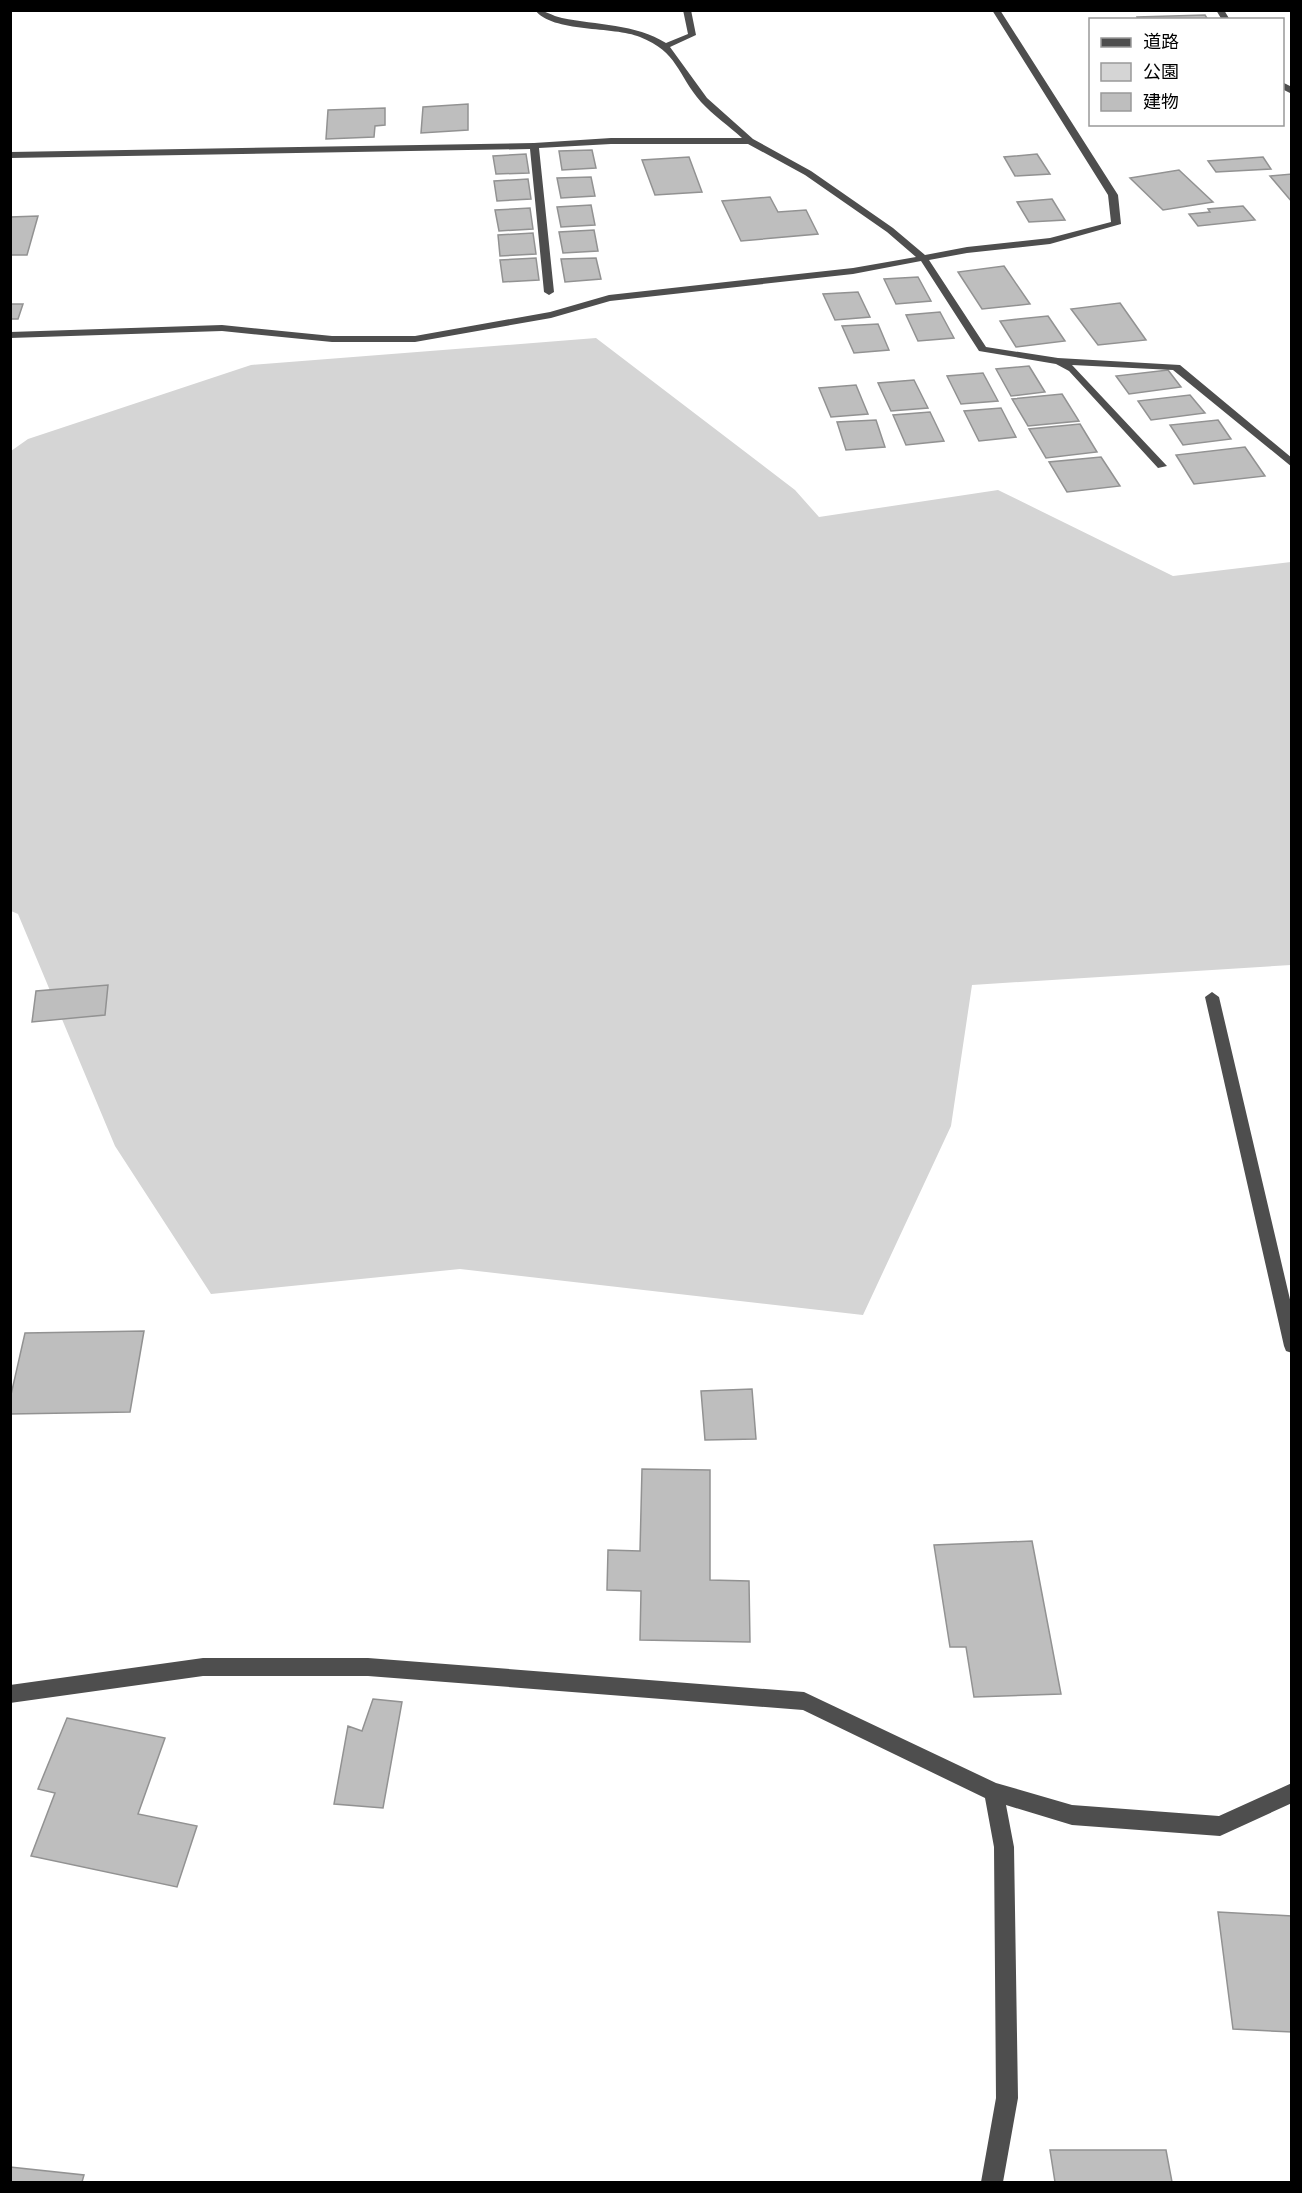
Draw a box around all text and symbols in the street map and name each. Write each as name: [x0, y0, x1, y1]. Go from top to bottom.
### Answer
legend: [1089, 18, 1284, 126]
text: 道路: [1143, 31, 1179, 51]
text: 公園: [1143, 61, 1179, 81]
text: 建物: [1143, 91, 1179, 111]

